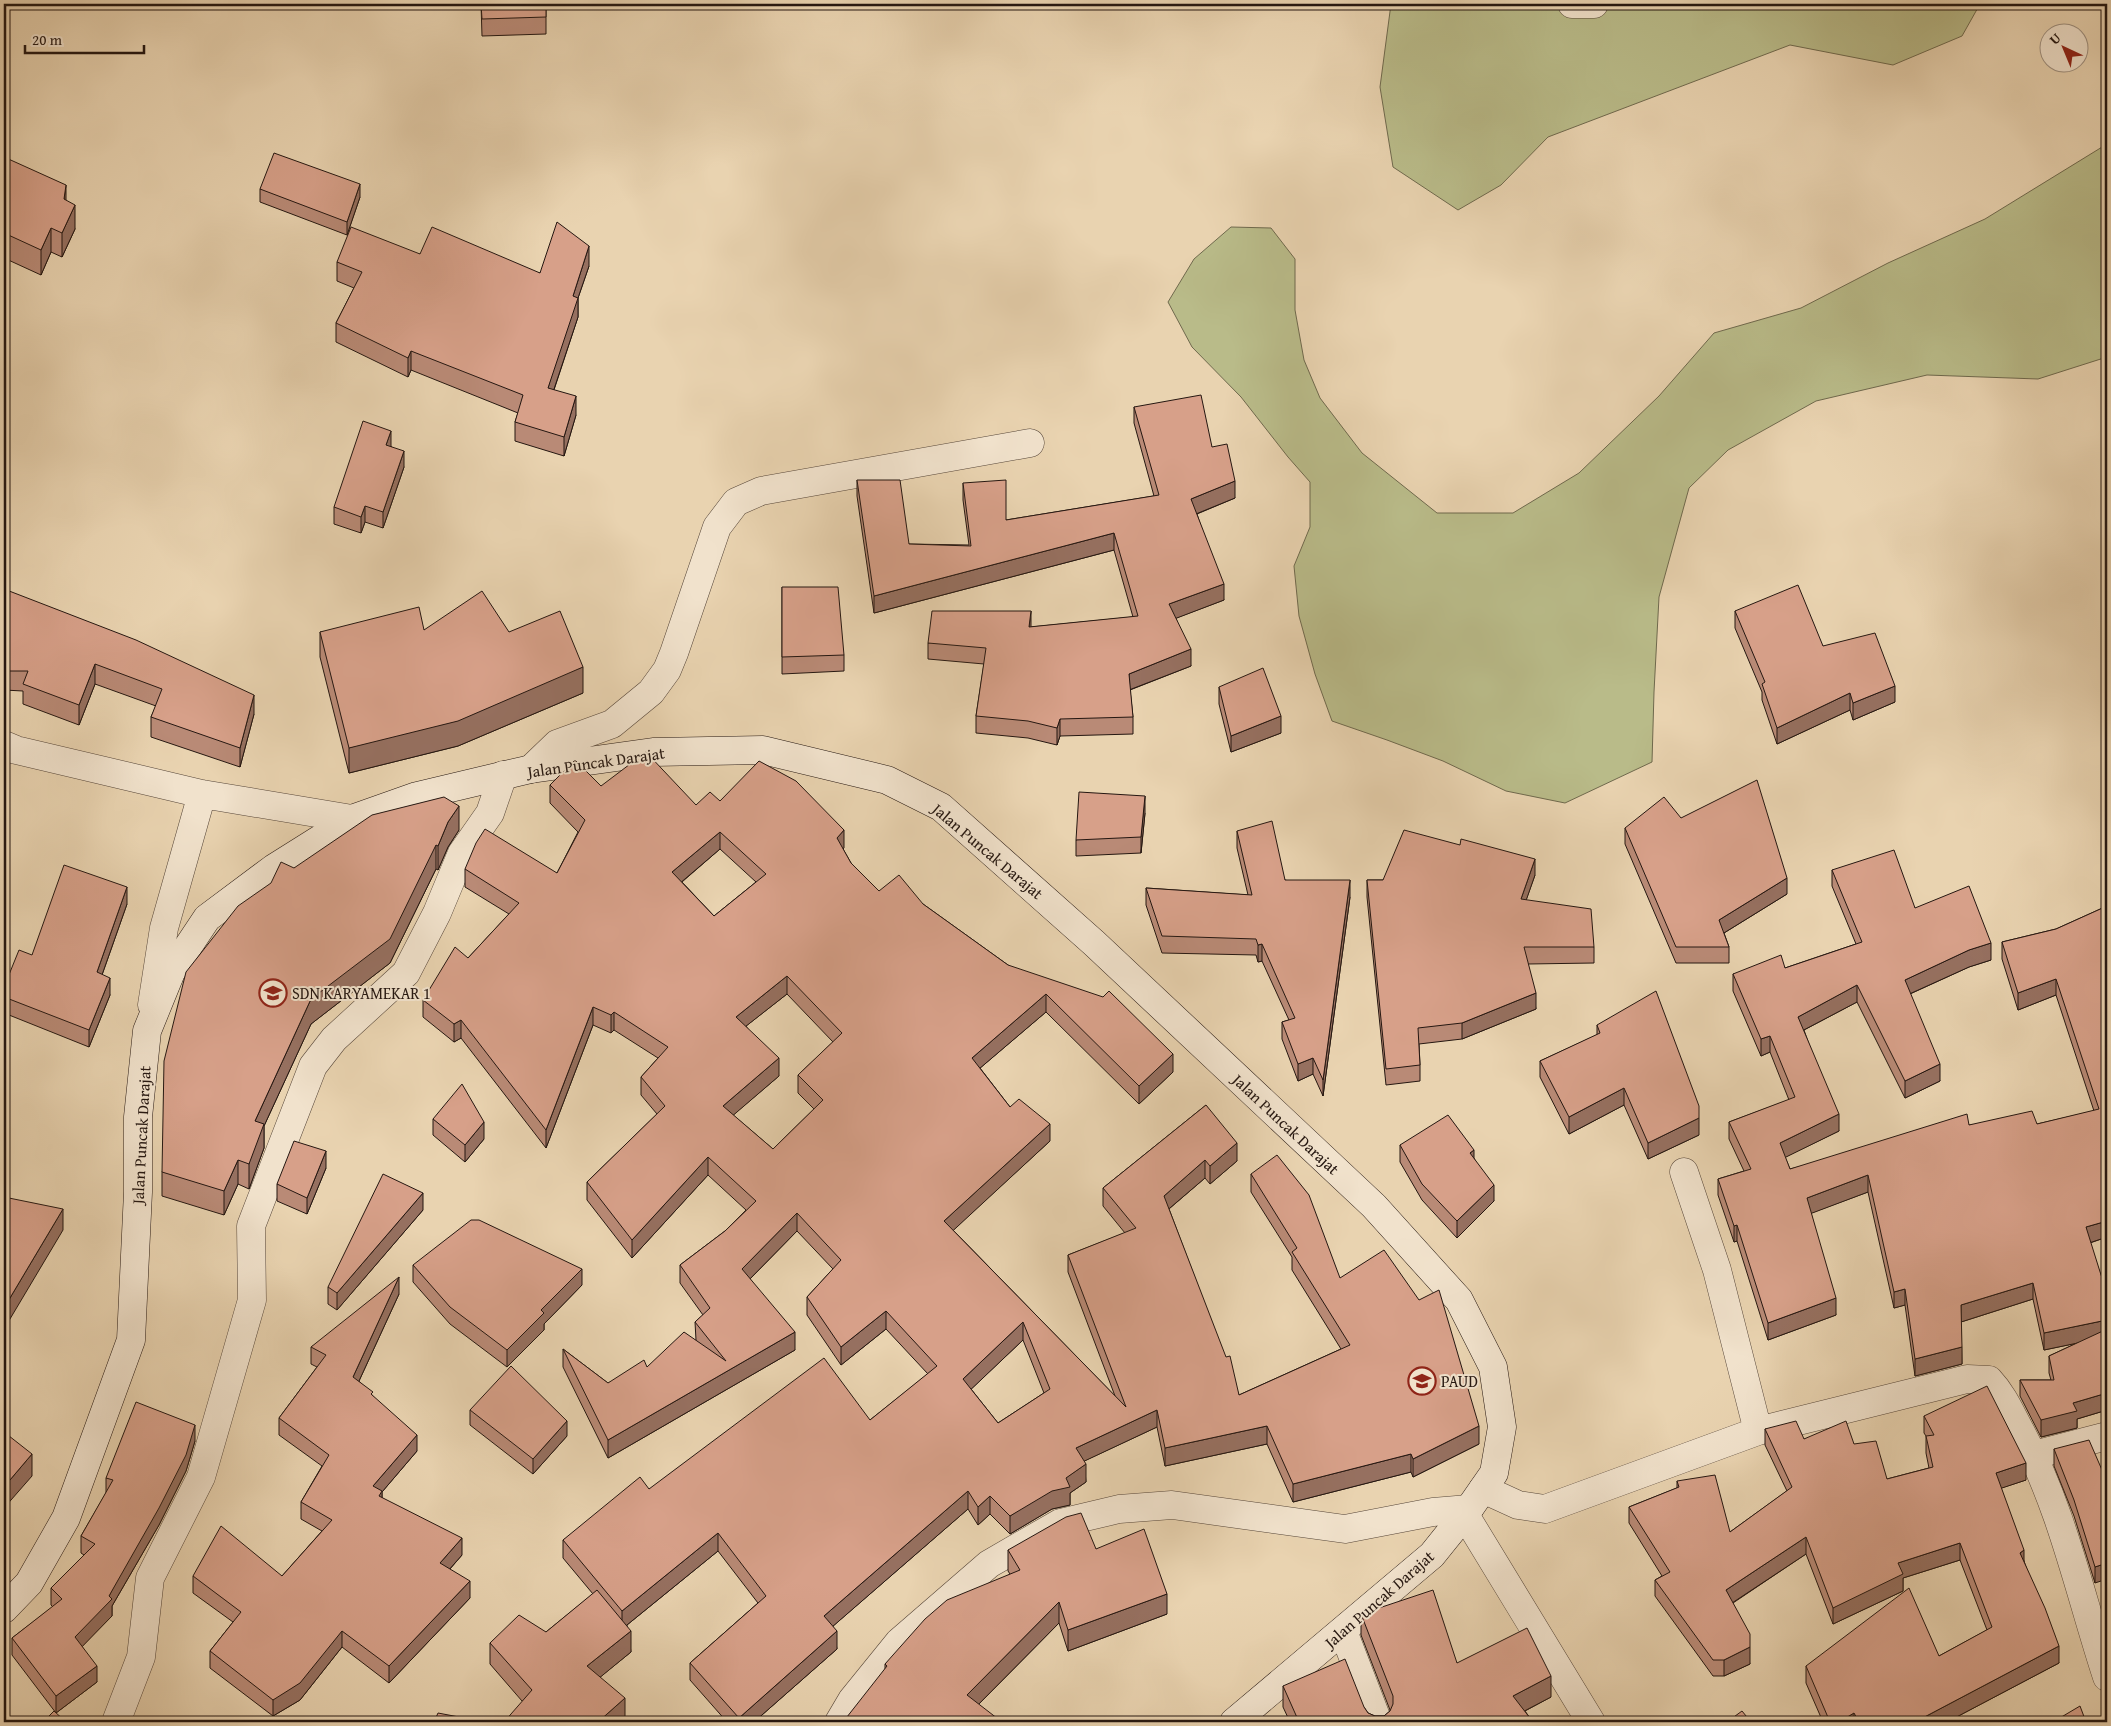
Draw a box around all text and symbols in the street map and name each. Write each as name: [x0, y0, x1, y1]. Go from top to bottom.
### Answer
scale bar: [25, 22, 144, 54]
north arrow: [2038, 22, 2088, 72]
text: U: [2045, 28, 2066, 49]
text: 20 m: [32, 29, 63, 50]
street label: Jalan Puncak Darajat: [524, 740, 667, 784]
street label: Jalan Puncak Darajat: [926, 796, 1049, 905]
school or university icon: SDN KARYAMEKAR 1: [258, 978, 288, 1008]
place label: SDN KARYAMEKAR 1: [292, 981, 431, 1005]
street label: Jalan Puncak Darajat: [125, 1065, 157, 1207]
street label: Jalan Puncak Darajat: [1226, 1067, 1345, 1180]
school or university icon: PAUD: [1407, 1366, 1437, 1396]
place label: PAUD: [1441, 1369, 1478, 1393]
street label: Jalan Puncak Darajat: [1317, 1544, 1439, 1655]

